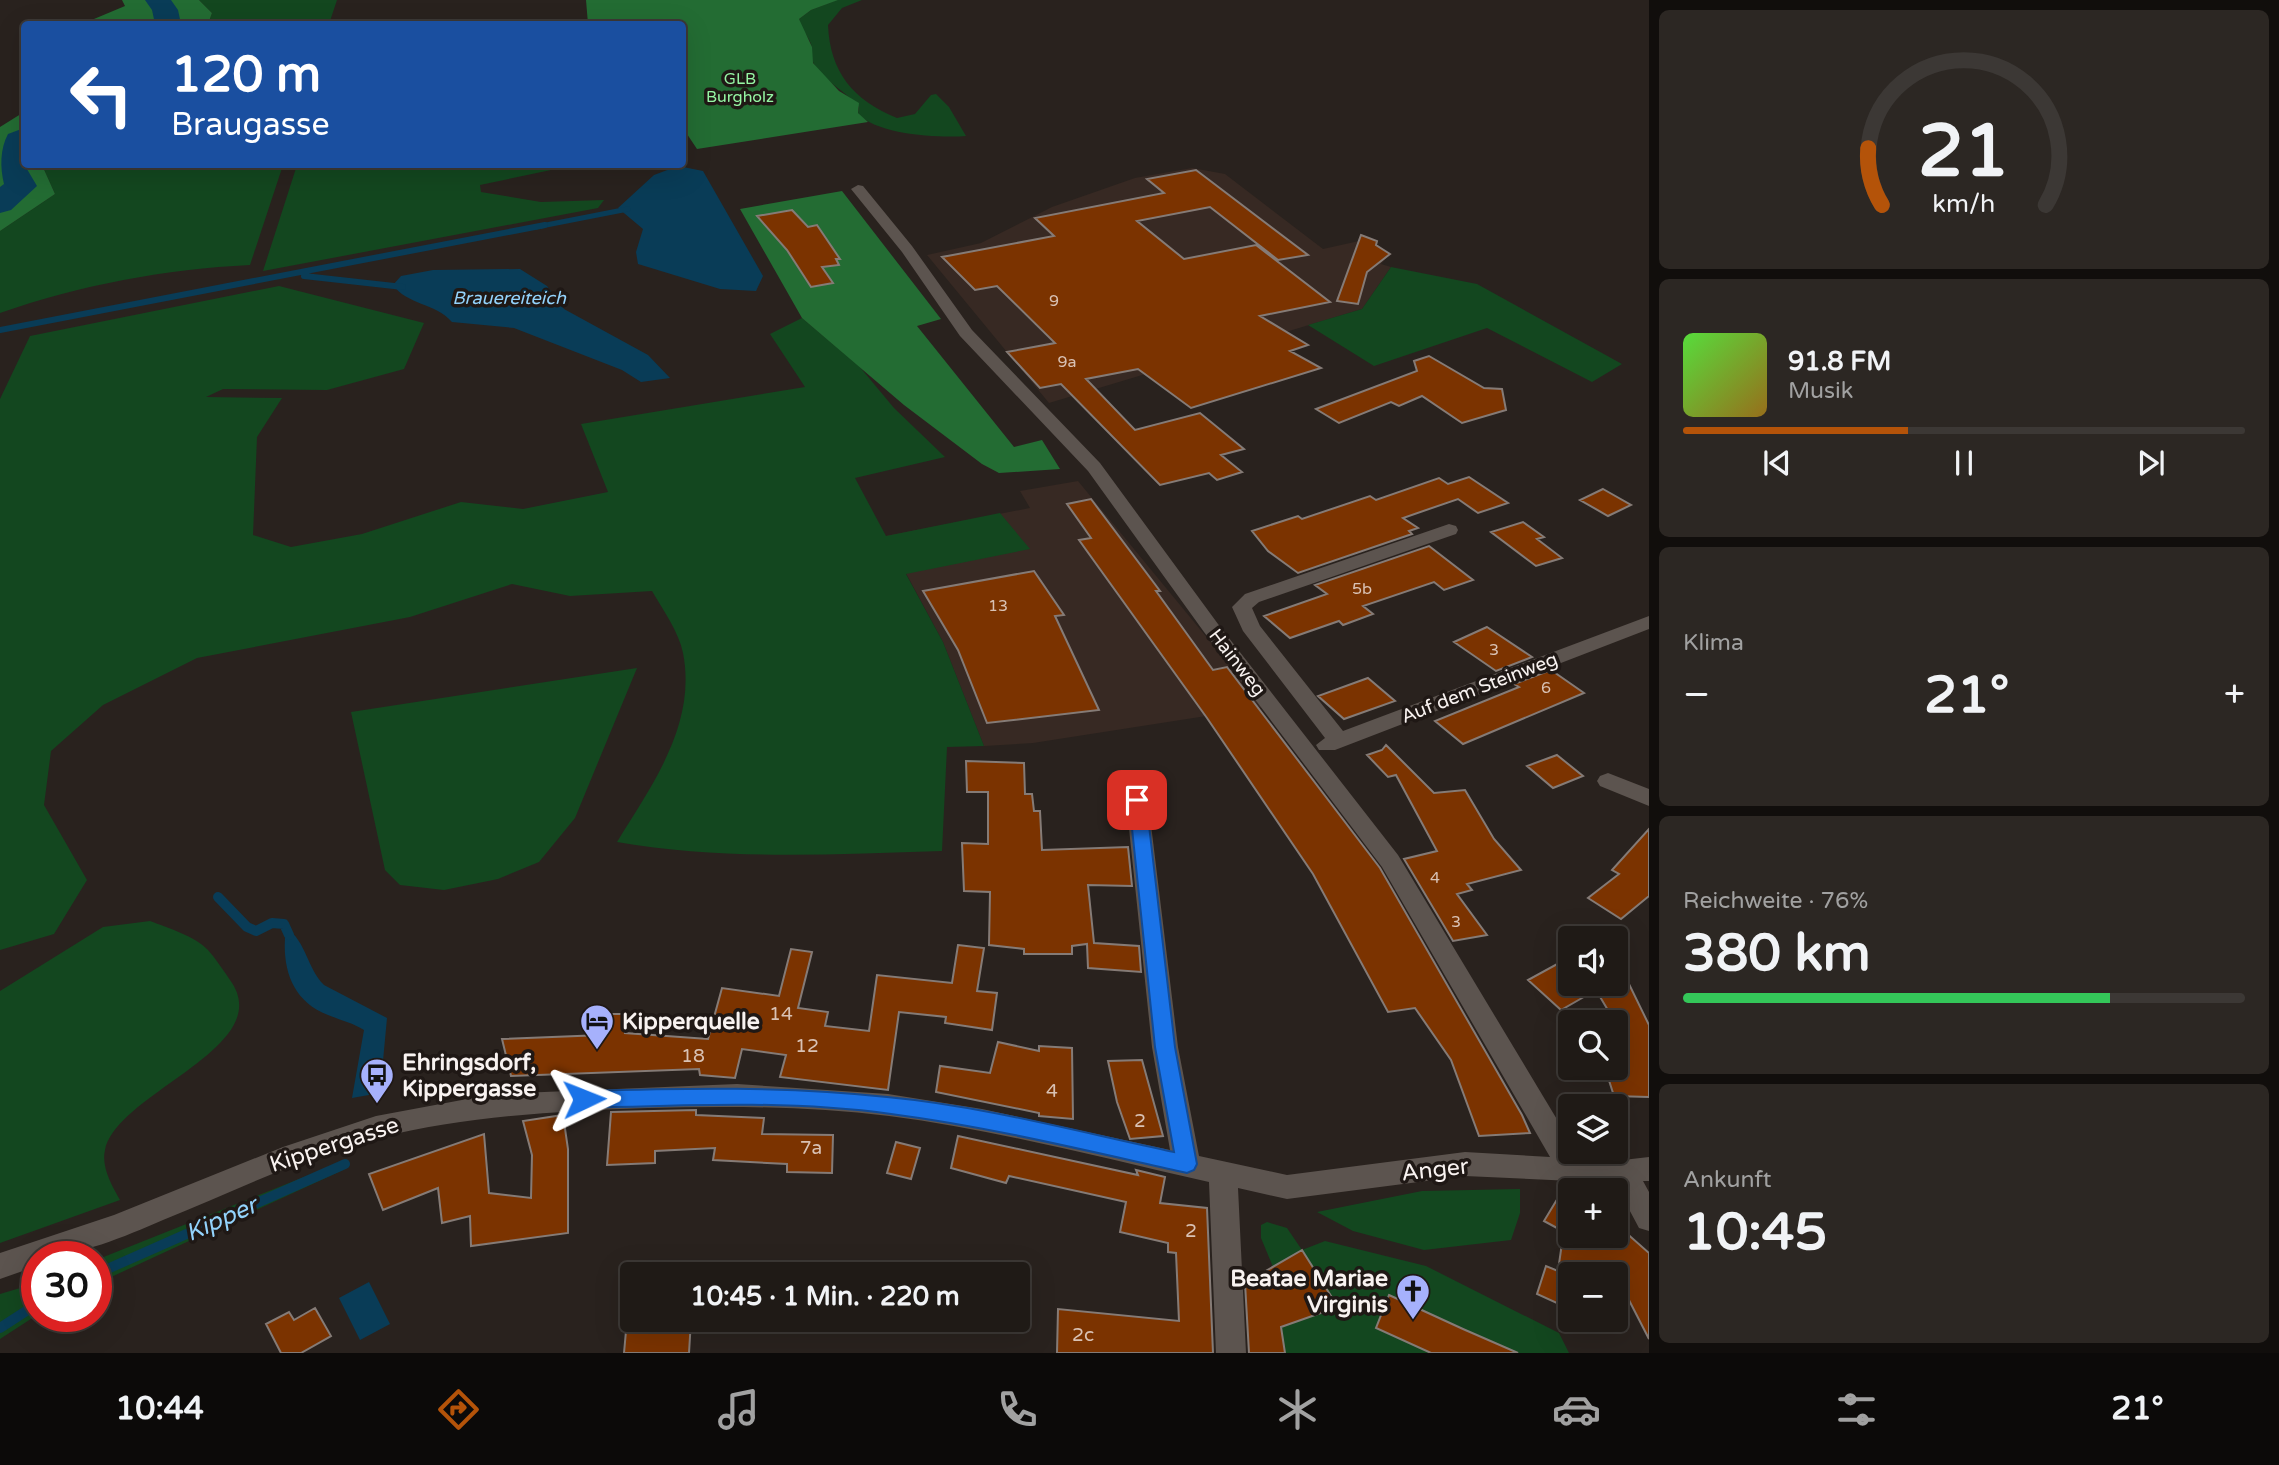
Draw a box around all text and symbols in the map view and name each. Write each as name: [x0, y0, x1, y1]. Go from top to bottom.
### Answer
text: 120 m: [171, 46, 321, 105]
icon: left: [56, 49, 147, 140]
park label: GLB Burgholz: [706, 69, 774, 107]
text: Braugasse: [171, 106, 330, 144]
text: 21: [1918, 109, 2010, 197]
text: km/h: [1933, 189, 1995, 219]
water label: Brauereiteich: [452, 287, 567, 309]
house number: 9: [1049, 291, 1059, 311]
text: 91.8 FM: [1788, 346, 1891, 377]
house number: 9a: [1057, 352, 1077, 372]
text: Musik: [1788, 377, 1853, 405]
icon: previous: [1758, 444, 1796, 482]
icon: pause: [1945, 444, 1983, 482]
icon: next: [2132, 444, 2170, 482]
house number: 5b: [1352, 579, 1372, 599]
house number: 13: [988, 596, 1008, 616]
street label: Hainweg: [1204, 625, 1270, 700]
text: Klima: [1683, 629, 1744, 657]
house number: 3: [1489, 640, 1499, 660]
street label: Auf dem Steinweg: [1398, 648, 1561, 728]
text: 21°: [1924, 664, 2009, 727]
text: −: [1683, 672, 1710, 718]
text: +: [2224, 672, 2245, 718]
house number: 6: [1541, 678, 1551, 698]
pin: [1107, 770, 1167, 830]
icon: arrive: [1118, 781, 1156, 819]
house number: 4: [1430, 868, 1440, 888]
text: Reichweite · 76%: [1683, 887, 1868, 915]
house number: 3: [1451, 912, 1461, 932]
text: 380 km: [1683, 922, 1871, 985]
map controls: [1558, 926, 1628, 1332]
button: sound: [1558, 926, 1628, 996]
hotel icon: Kipperquelle: [578, 1002, 616, 1051]
house number: 14: [769, 1003, 793, 1025]
place label: Kipperquelle: [622, 1008, 760, 1036]
button: search: [1558, 1010, 1628, 1080]
house number: 12: [795, 1035, 819, 1057]
house number: 18: [681, 1045, 705, 1067]
place label: Ehringsdorf, Kippergasse: [402, 1049, 536, 1103]
bus stop icon: Ehringsdorf, Kippergasse: [358, 1056, 396, 1105]
position arrow: [547, 1062, 621, 1136]
house number: 4: [1046, 1080, 1058, 1102]
button: layers: [1558, 1094, 1628, 1164]
house number: 2: [1134, 1110, 1146, 1132]
street label: Kippergasse: [266, 1111, 402, 1179]
house number: 7a: [800, 1137, 822, 1159]
street label: Anger: [1400, 1153, 1470, 1187]
text: Ankunft: [1683, 1166, 1772, 1194]
button: +: [1558, 1178, 1628, 1248]
water label: Kipper: [181, 1190, 264, 1248]
text: 10:45: [1683, 1201, 1827, 1264]
house number: 2: [1185, 1220, 1197, 1242]
speed limit sign: 30: [21, 1241, 112, 1332]
button: −: [1558, 1262, 1628, 1332]
place label: Beatae Mariae Virginis: [1230, 1265, 1388, 1319]
church icon: Beatae Mariae Virginis: [1394, 1272, 1432, 1321]
text: 10:45 · 1 Min. · 220 m: [690, 1281, 960, 1312]
house number: 2c: [1072, 1324, 1094, 1346]
icon: directions: [434, 1385, 483, 1434]
icon: music: [714, 1385, 763, 1434]
icon: phone: [993, 1385, 1042, 1434]
icon: climate: [1273, 1385, 1322, 1434]
icon: car: [1552, 1385, 1601, 1434]
icon: filters: [1832, 1385, 1881, 1434]
text: 10:44: [115, 1390, 204, 1428]
text: 21°: [2111, 1390, 2164, 1428]

